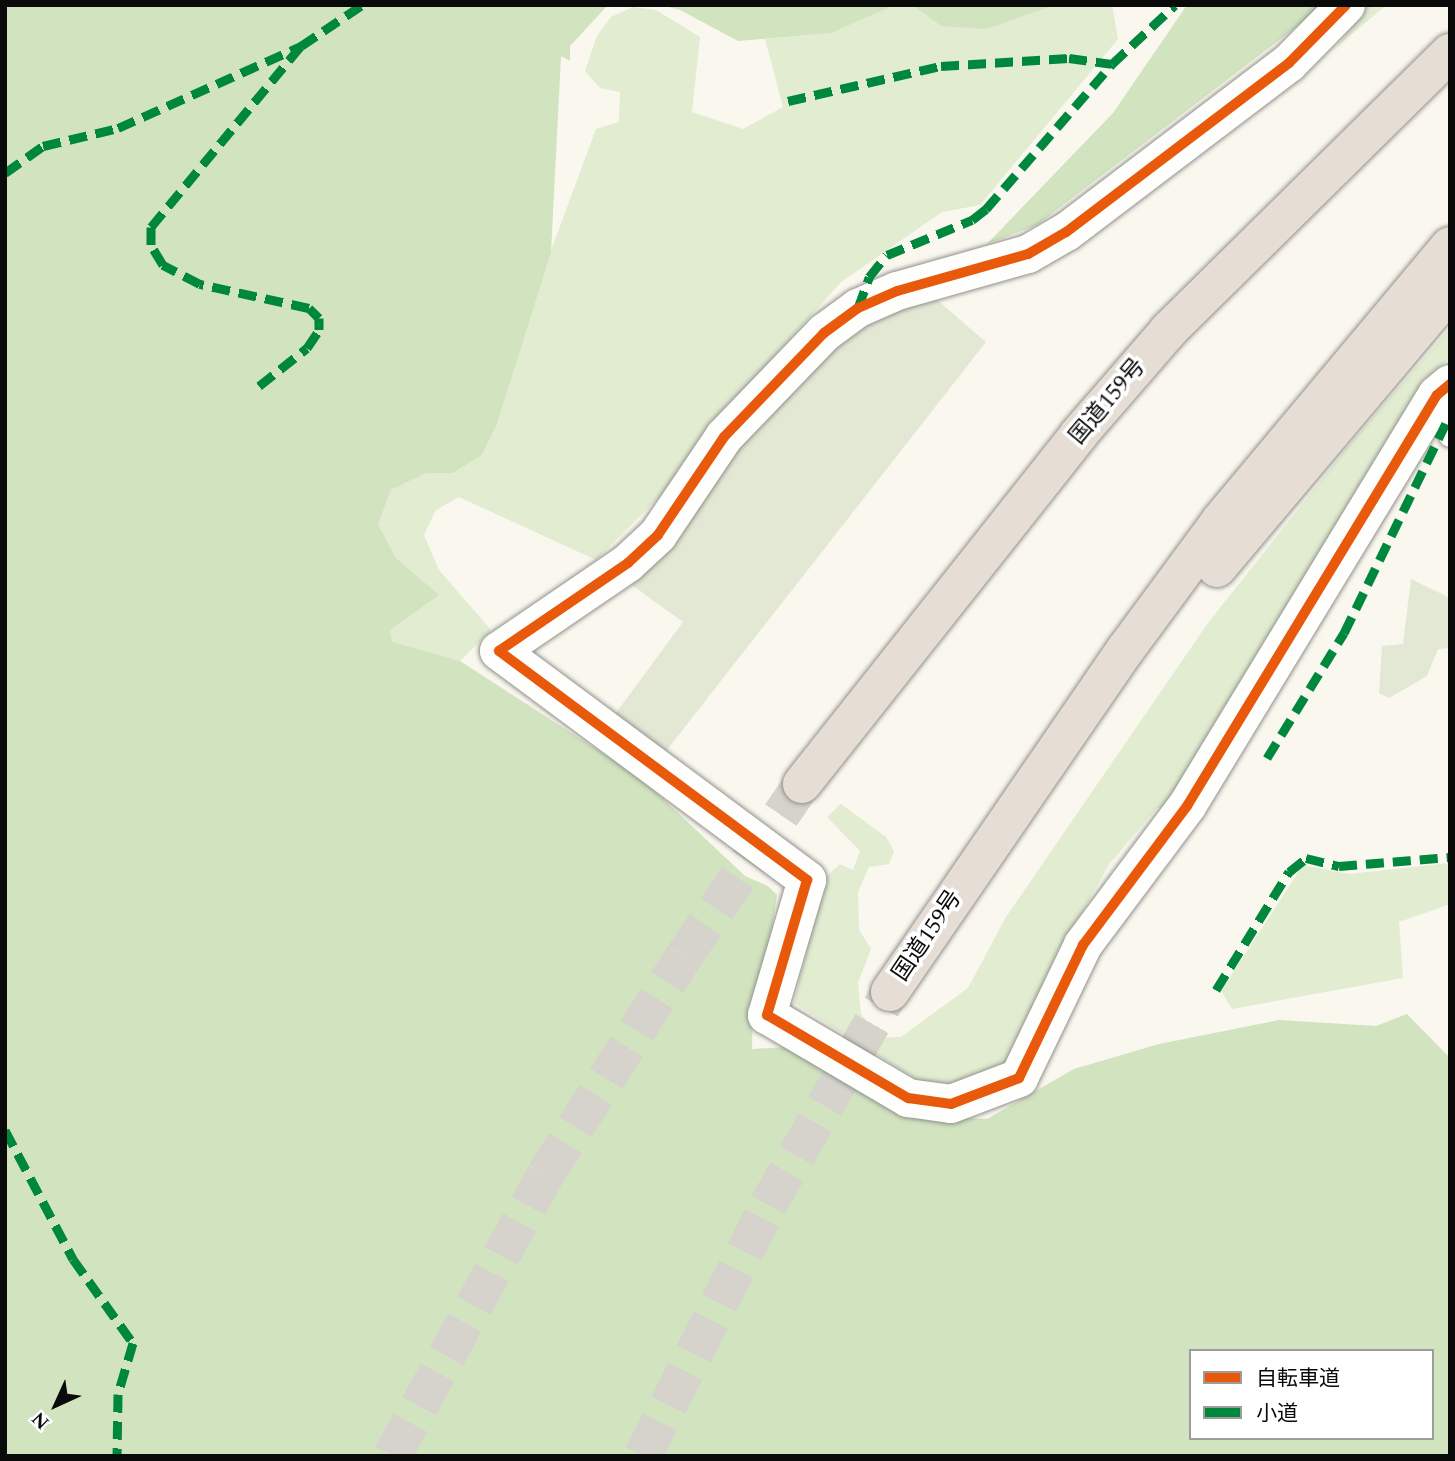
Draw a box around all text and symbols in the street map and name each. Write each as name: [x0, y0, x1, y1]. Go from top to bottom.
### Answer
street label: 国道159号: [1064, 353, 1152, 451]
street label: 国道159号: [888, 885, 968, 987]
legend: [1189, 1349, 1434, 1440]
text: 自転車道: [1256, 1363, 1340, 1395]
north arrow: [21, 1370, 91, 1440]
text: 小道: [1256, 1398, 1298, 1430]
text: N: [25, 1404, 57, 1436]

